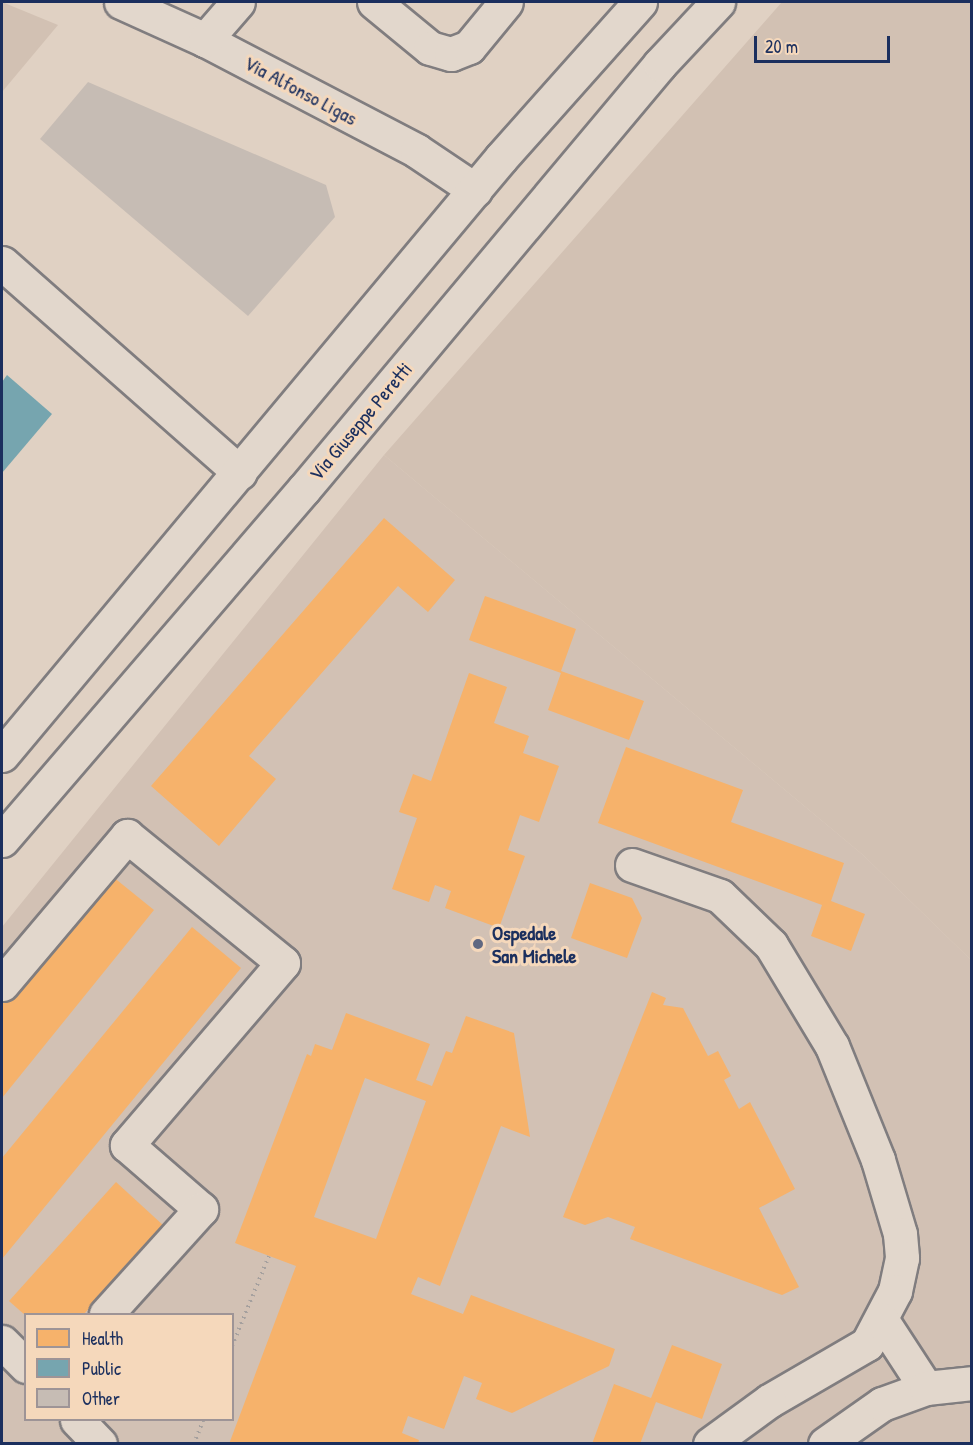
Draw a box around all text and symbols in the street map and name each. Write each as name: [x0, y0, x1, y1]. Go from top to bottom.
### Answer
scale bar: [757, 24, 894, 62]
text: 20 m: [765, 34, 798, 59]
street label: Via Alfonso Ligas: [241, 50, 361, 130]
street label: Via Giuseppe Peretti: [304, 357, 416, 485]
place label: Ospedale San Michele: [492, 921, 576, 968]
marker: Ospedale San Michele: [469, 935, 487, 953]
legend: [24, 1313, 234, 1421]
text: Health: [82, 1326, 123, 1351]
text: Public: [82, 1356, 121, 1381]
text: Other: [82, 1386, 120, 1411]

